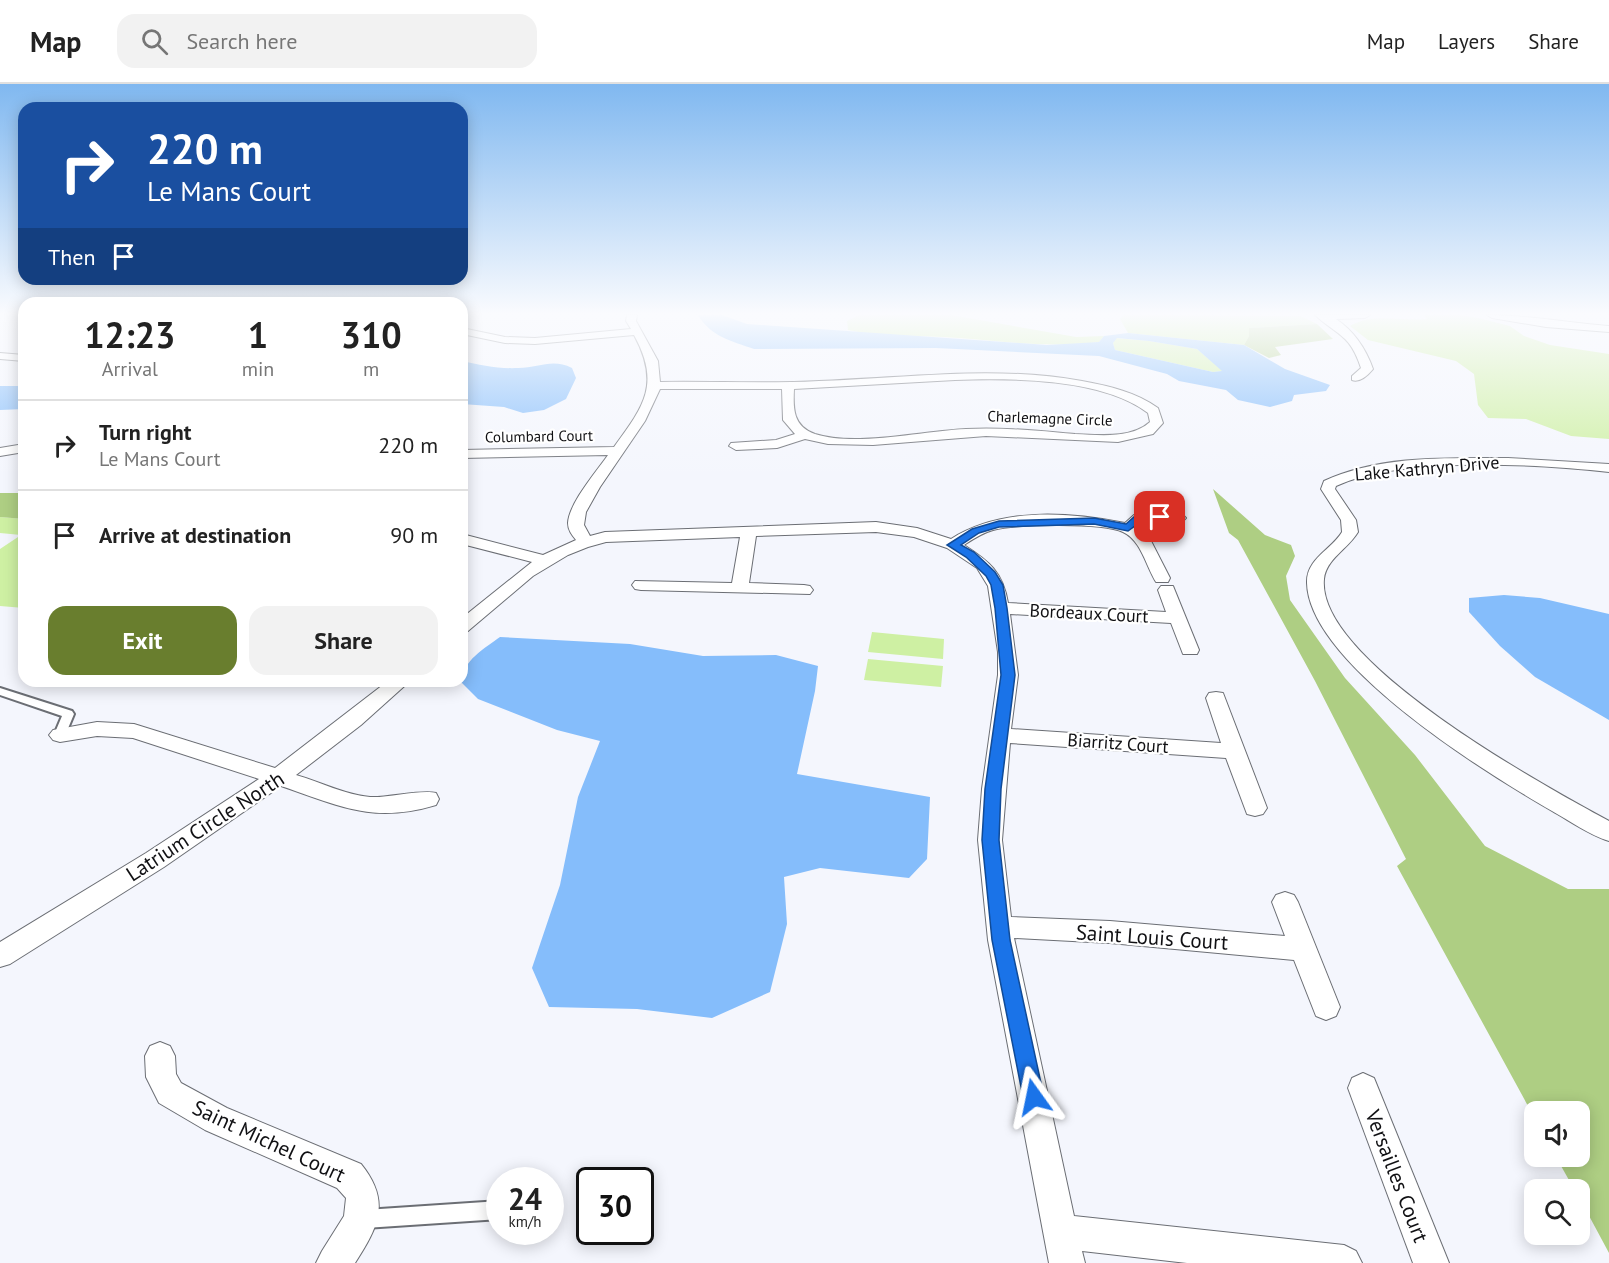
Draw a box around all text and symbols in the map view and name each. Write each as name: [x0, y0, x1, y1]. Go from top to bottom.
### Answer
search box: [117, 14, 537, 68]
text: Map: [30, 23, 81, 60]
icon: search: [138, 25, 171, 58]
text: Search here: [186, 27, 297, 55]
text: Map: [1367, 28, 1405, 55]
text: Layers: [1438, 28, 1495, 55]
text: Share: [1528, 28, 1579, 55]
text: 220 m: [147, 121, 263, 176]
icon: right: [48, 126, 126, 204]
text: Le Mans Court: [147, 174, 311, 208]
icon: arrive: [107, 240, 140, 273]
text: Then: [48, 243, 95, 271]
text: 12:23: [84, 311, 176, 358]
text: 1: [248, 311, 268, 358]
text: 310: [341, 311, 402, 358]
text: Arrival: [102, 356, 158, 382]
text: min: [242, 356, 274, 382]
text: m: [363, 356, 379, 382]
street label: Charlemagne Circle: [987, 406, 1113, 430]
text: Turn right: [99, 418, 191, 446]
street label: Columbard Court: [485, 426, 593, 446]
icon: right: [48, 429, 81, 462]
text: 220 m: [378, 431, 438, 459]
text: Le Mans Court: [99, 446, 221, 472]
street label: Lake Kathryn Drive: [1354, 450, 1500, 486]
pin: [1134, 491, 1185, 542]
icon: arrive: [1143, 500, 1176, 533]
icon: arrive: [48, 519, 81, 552]
text: Arrive at destination: [99, 521, 291, 549]
text: 90 m: [390, 521, 438, 549]
street label: Bordeaux Court: [1029, 598, 1149, 628]
button: Exit: [48, 606, 237, 675]
button: Share: [249, 606, 438, 675]
street label: Biarritz Court: [1067, 728, 1169, 758]
street label: Latrium Circle North: [121, 765, 289, 887]
street label: Saint Louis Court: [1075, 918, 1229, 956]
position arrow: [1002, 1065, 1066, 1129]
street label: Saint Michel Court: [188, 1094, 350, 1188]
map controls: [1524, 1101, 1590, 1245]
button: sound: [1524, 1101, 1590, 1167]
street label: Versailles Court: [1359, 1105, 1435, 1246]
speed limit sign: 30: [576, 1167, 654, 1245]
text: 24: [508, 1179, 542, 1218]
button: search: [1524, 1179, 1590, 1245]
text: km/h: [509, 1212, 541, 1231]

